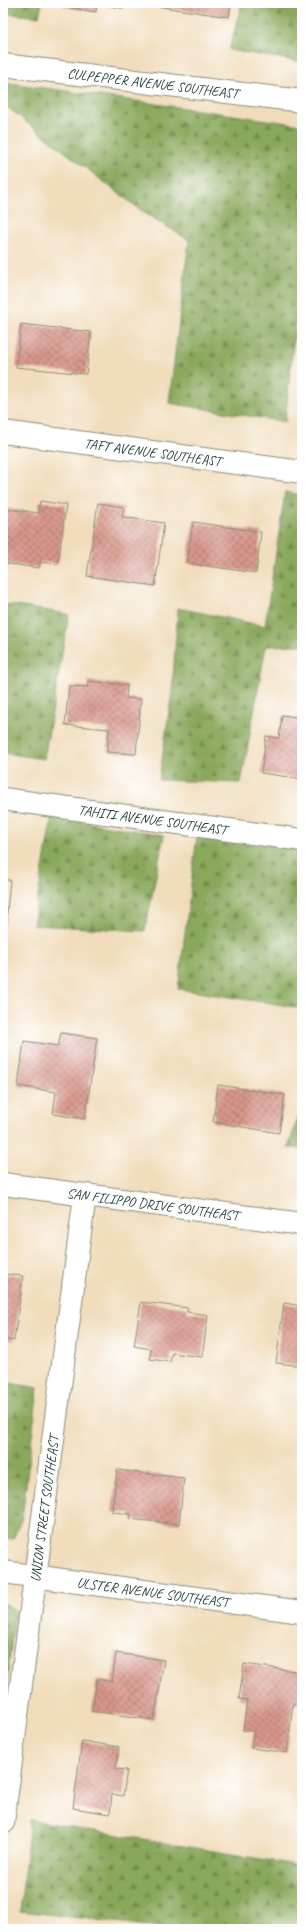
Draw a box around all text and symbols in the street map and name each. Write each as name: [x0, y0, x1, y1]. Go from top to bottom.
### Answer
street label: CULPEPPER AVENUE SOUTHEAST: [66, 65, 243, 103]
street label: TAFT AVENUE SOUTHEAST: [83, 435, 226, 471]
street label: TAHITI AVENUE SOUTHEAST: [77, 801, 231, 839]
street label: SAN FILIPPO DRIVE SOUTHEAST: [66, 1185, 243, 1225]
street label: UNION STREET SOUTHEAST: [27, 1431, 63, 1583]
street label: ULSTER AVENUE SOUTHEAST: [76, 1574, 233, 1612]

